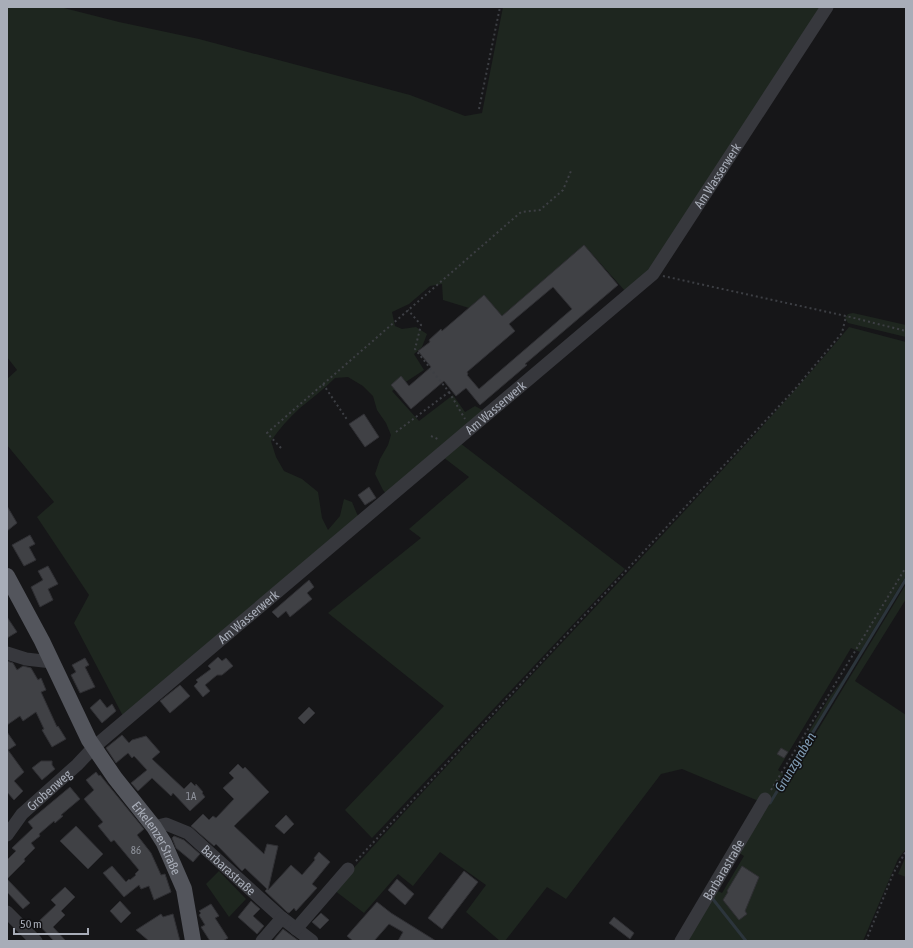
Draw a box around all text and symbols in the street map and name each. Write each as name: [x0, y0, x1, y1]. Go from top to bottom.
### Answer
street label: Am Wasserwerk: [691, 140, 744, 211]
street label: Am Wasserwerk: [462, 378, 529, 438]
street label: Am Wasserwerk: [215, 587, 282, 647]
water label: Grunzgraben: [771, 729, 819, 795]
street label: Grobenweg: [24, 766, 75, 814]
house number: 1A: [186, 790, 197, 802]
street label: Erkelenzer Straße: [129, 799, 184, 877]
street label: Barbarastraße: [700, 837, 747, 903]
street label: Barbarastraße: [198, 842, 259, 899]
house number: 86: [131, 844, 141, 856]
scale bar: [14, 910, 88, 936]
text: 50 m: [20, 917, 42, 931]

